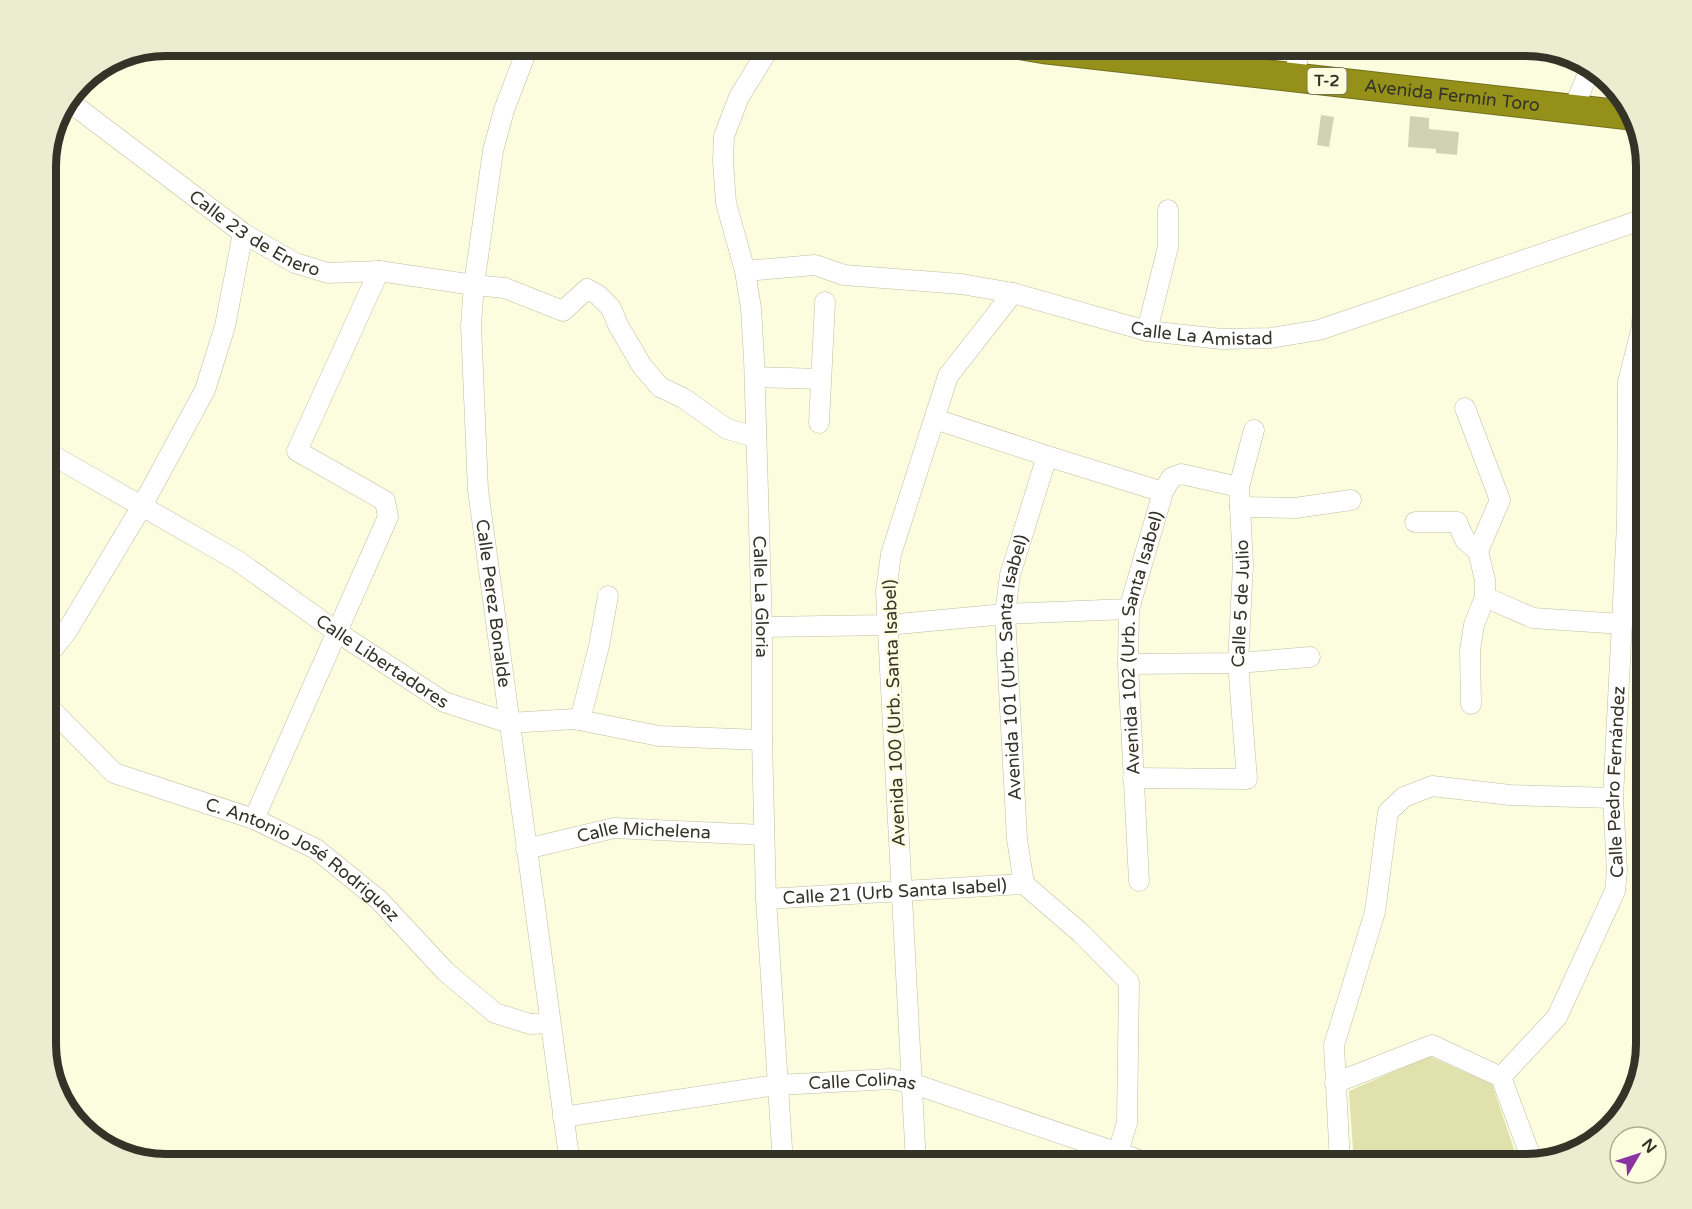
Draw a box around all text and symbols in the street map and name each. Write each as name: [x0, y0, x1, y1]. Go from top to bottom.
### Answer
road number: T-2: [1308, 68, 1346, 94]
street label: Avenida Fermín Toro: [1363, 74, 1541, 116]
street label: Calle 23 de Enero: [185, 185, 323, 281]
street label: Calle La Amistad: [1128, 316, 1273, 350]
street label: Avenida 102 (Urb. Santa Isabel): [1117, 508, 1168, 776]
street label: Calle Perez Bonalde: [471, 518, 516, 689]
street label: Avenida 101 (Urb. Santa Isabel): [994, 532, 1033, 801]
street label: Calle La Gloria: [748, 535, 773, 658]
street label: Calle 5 de Julio: [1227, 539, 1254, 668]
street label: Avenida 100 (Urb. Santa Isabel): [878, 579, 910, 847]
street label: Calle Libertadores: [312, 609, 453, 713]
street label: Calle Pedro Fernández: [1602, 685, 1630, 879]
street label: C. Antonio José Rodriguez: [203, 793, 404, 926]
street label: Calle Michelena: [575, 816, 711, 847]
street label: Calle 21 (Urb Santa Isabel): [782, 874, 1008, 909]
street label: Calle Colinas: [808, 1067, 920, 1095]
north arrow: [1608, 1125, 1668, 1185]
text: N: [1637, 1135, 1661, 1157]

